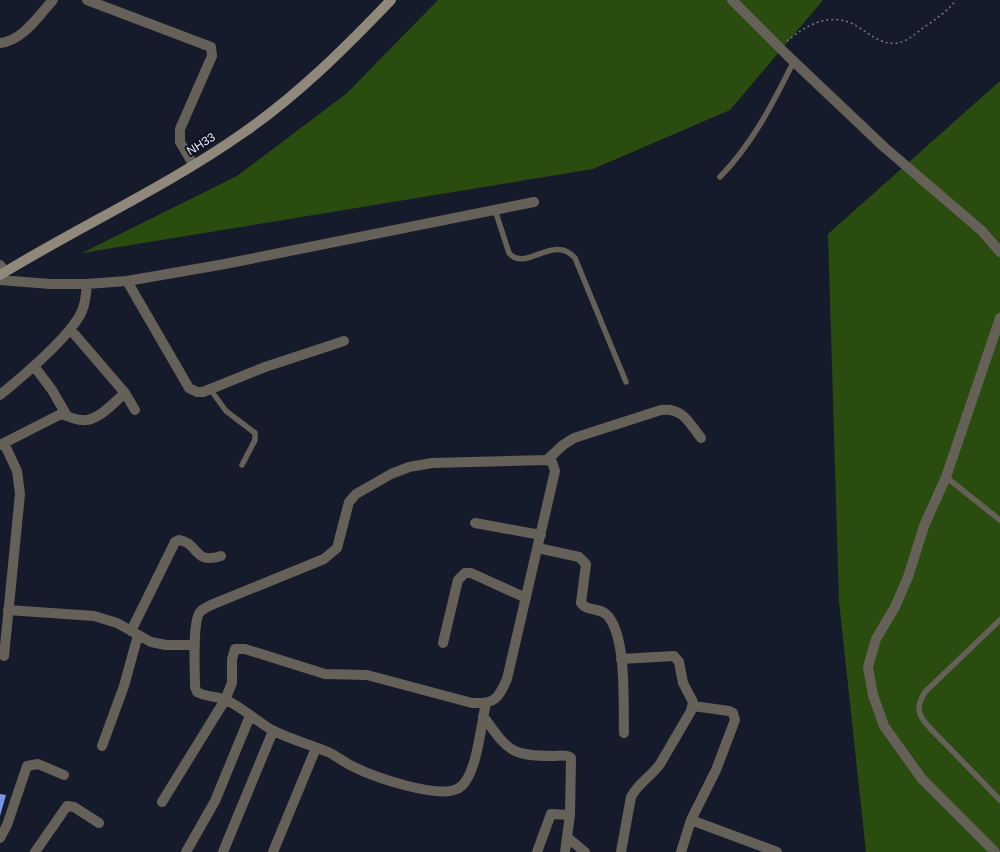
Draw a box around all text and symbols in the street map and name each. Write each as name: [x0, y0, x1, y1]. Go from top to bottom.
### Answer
street label: NH33: [184, 130, 218, 158]

